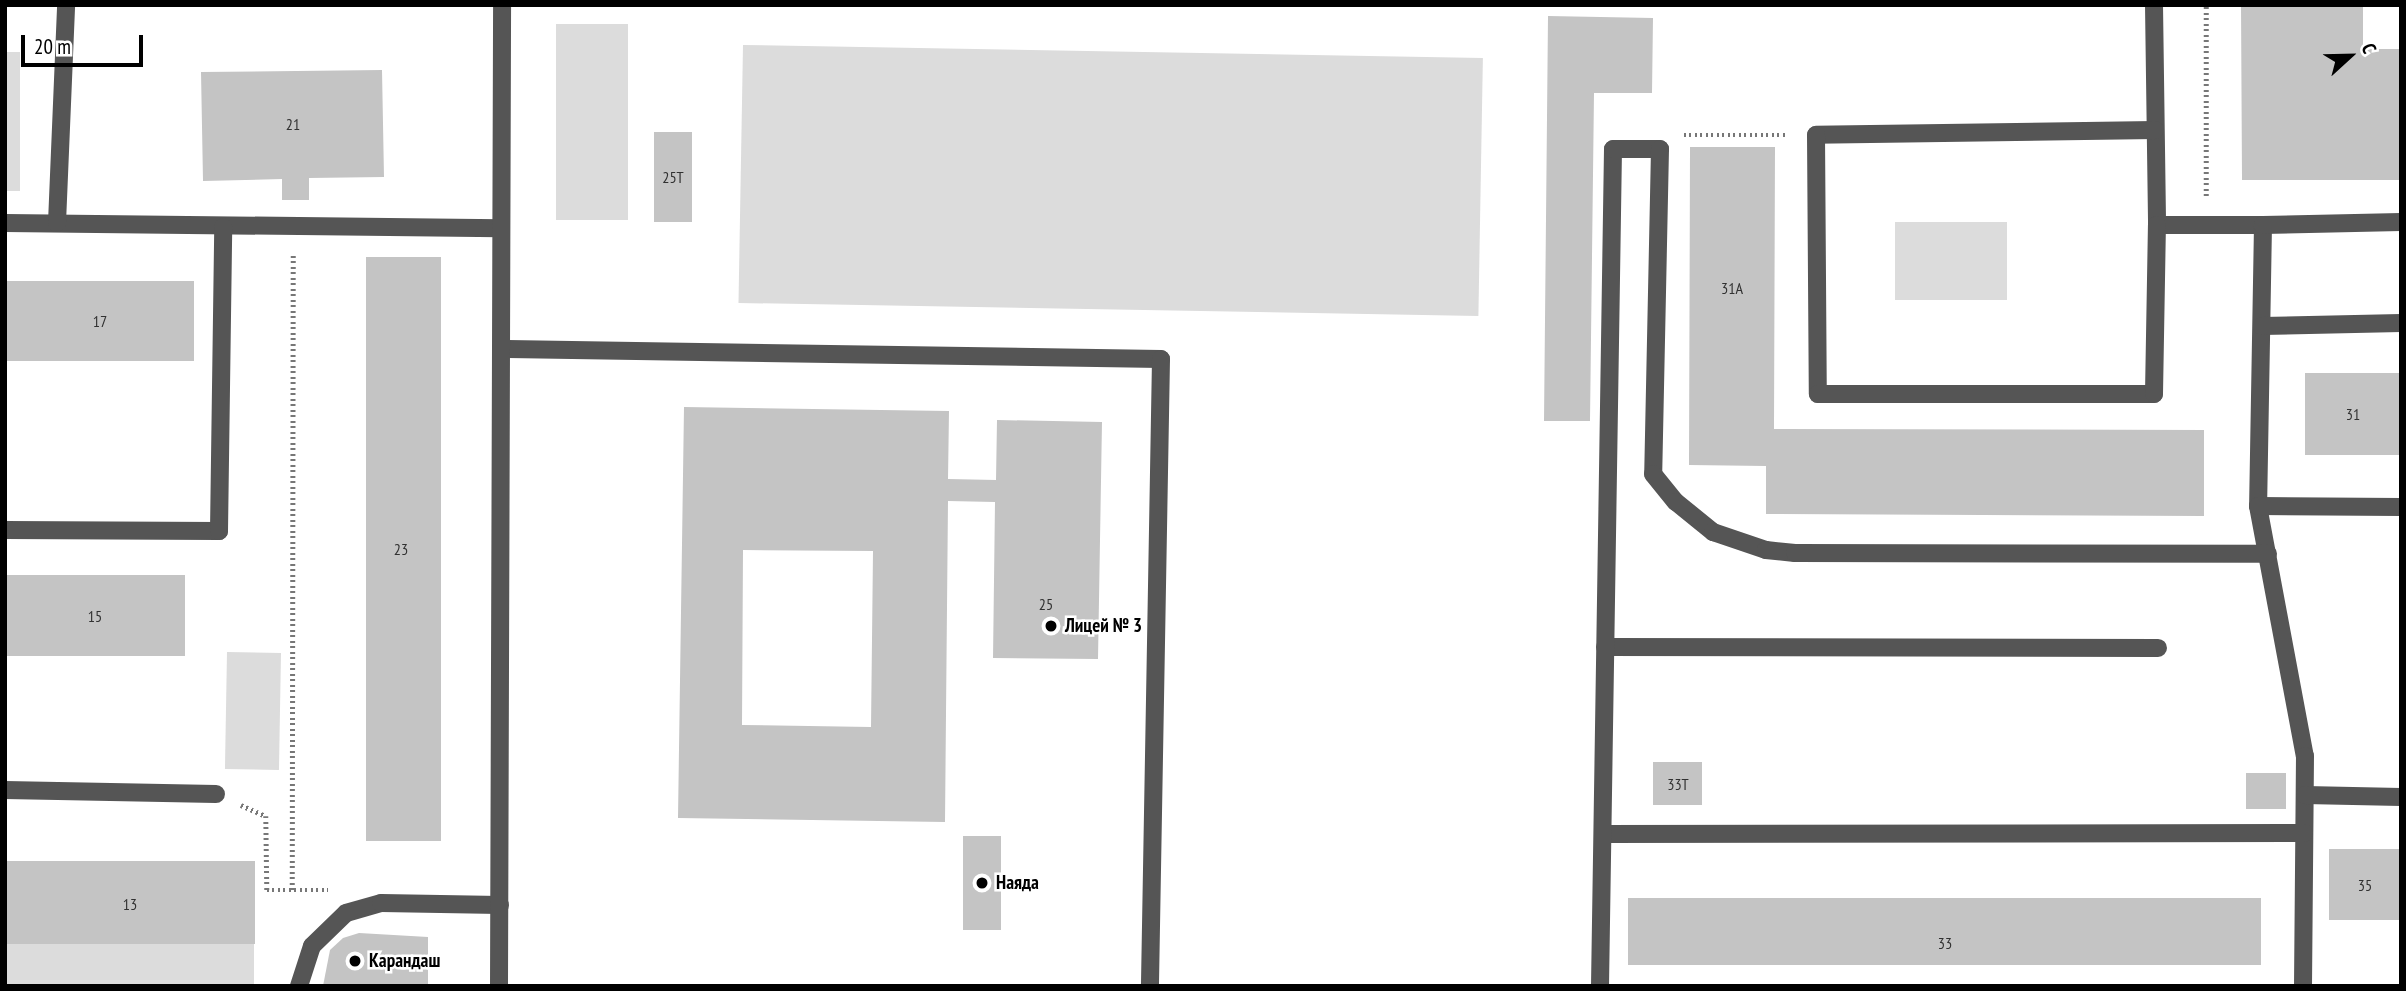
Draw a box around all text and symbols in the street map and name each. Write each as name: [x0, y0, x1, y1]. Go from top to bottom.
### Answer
scale bar: [24, 21, 147, 65]
north arrow: [2315, 21, 2385, 91]
text: 20 m: [34, 33, 71, 60]
text: С: [2357, 40, 2382, 57]
house number: 21: [286, 114, 300, 134]
house number: 25Т: [662, 167, 684, 187]
house number: 31А: [1721, 278, 1743, 298]
house number: 17: [93, 311, 107, 331]
house number: 31: [2346, 404, 2360, 424]
house number: 23: [394, 539, 408, 559]
house number: 25: [1039, 594, 1053, 614]
house number: 15: [88, 606, 102, 626]
place label: Лицей № 3: [1065, 615, 1142, 637]
marker: Лицей № 3: [1043, 618, 1059, 634]
house number: 33Т: [1667, 774, 1689, 794]
place label: Наяда: [996, 872, 1039, 894]
marker: Наяда: [974, 875, 990, 891]
house number: 35: [2358, 875, 2372, 895]
house number: 13: [123, 894, 137, 914]
house number: 33: [1938, 933, 1952, 953]
place label: Карандаш: [369, 950, 440, 972]
marker: Карандаш: [347, 953, 363, 969]

